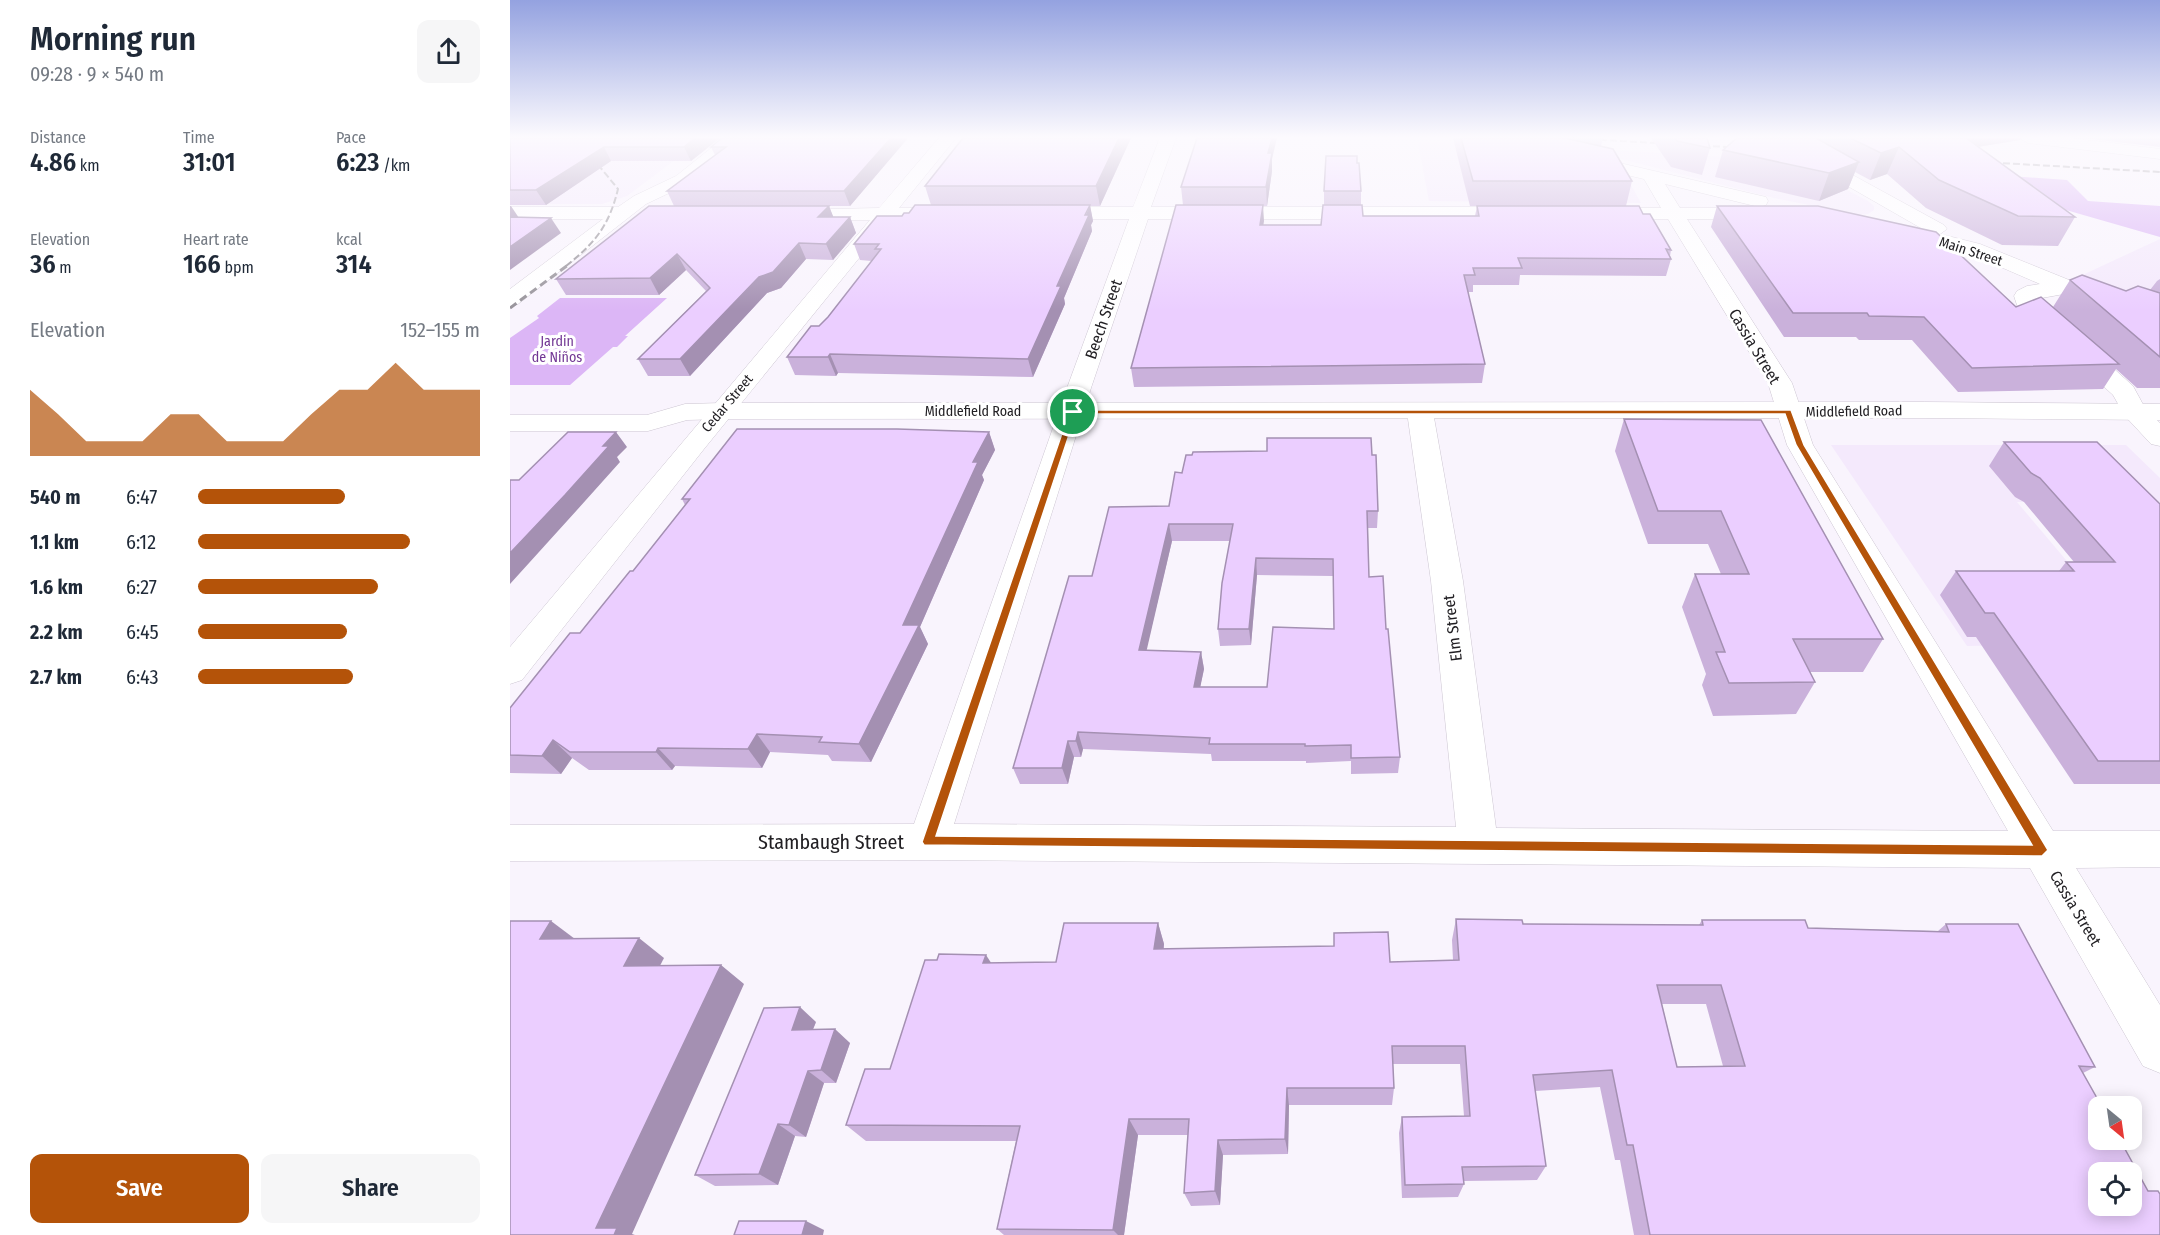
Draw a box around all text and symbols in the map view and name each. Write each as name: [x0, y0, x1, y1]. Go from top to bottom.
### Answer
text: Morning run: [30, 19, 196, 59]
button: share: [417, 20, 480, 83]
text: 09:28 · 9 × 540 m: [30, 62, 164, 86]
text: Distance: [30, 128, 86, 147]
text: Time: [183, 128, 215, 147]
text: Pace: [336, 128, 366, 147]
text: 4.86: [30, 147, 76, 178]
text: 31:01: [183, 147, 236, 178]
text: 6:23: [336, 147, 379, 178]
text: km: [76, 156, 100, 175]
text: /km: [379, 156, 410, 175]
text: Elevation: [30, 230, 90, 249]
text: Heart rate: [183, 230, 249, 249]
text: kcal: [336, 230, 362, 249]
street label: Main Street: [1937, 233, 2005, 270]
text: 36: [30, 249, 56, 280]
text: 166: [183, 249, 221, 280]
text: 314: [336, 249, 372, 280]
text: m: [56, 258, 72, 277]
text: bpm: [221, 258, 254, 277]
street label: Beech Street: [1081, 276, 1126, 361]
street label: Cassia Street: [1725, 305, 1785, 388]
text: Elevation: [30, 318, 105, 342]
text: 152–155 m: [400, 318, 480, 342]
park label: Jardin de Niños: [532, 333, 582, 366]
street label: Cedar Street: [698, 370, 757, 436]
pin: [1047, 386, 1098, 437]
icon: arrive: [1056, 395, 1089, 428]
street label: Middlefield Road: [1806, 402, 1903, 421]
street label: Middlefield Road: [925, 403, 1021, 420]
text: 540 m: [30, 485, 80, 509]
text: 6:47: [126, 485, 157, 509]
text: 1.1 km: [30, 530, 79, 554]
text: 6:12: [126, 530, 156, 554]
text: 1.6 km: [30, 575, 83, 599]
text: 6:27: [126, 575, 157, 599]
street label: Elm Street: [1439, 593, 1466, 662]
text: 2.2 km: [30, 620, 83, 644]
text: 6:45: [126, 620, 159, 644]
text: 2.7 km: [30, 665, 82, 689]
text: 6:43: [126, 665, 158, 689]
street label: Stambaugh Street: [758, 830, 904, 854]
street label: Cassia Street: [2046, 867, 2106, 950]
north arrow: [2088, 1096, 2142, 1150]
map controls: [2088, 1096, 2142, 1216]
button: Save: [30, 1154, 249, 1223]
button: Share: [261, 1154, 480, 1223]
button: locate: [2088, 1162, 2142, 1216]

